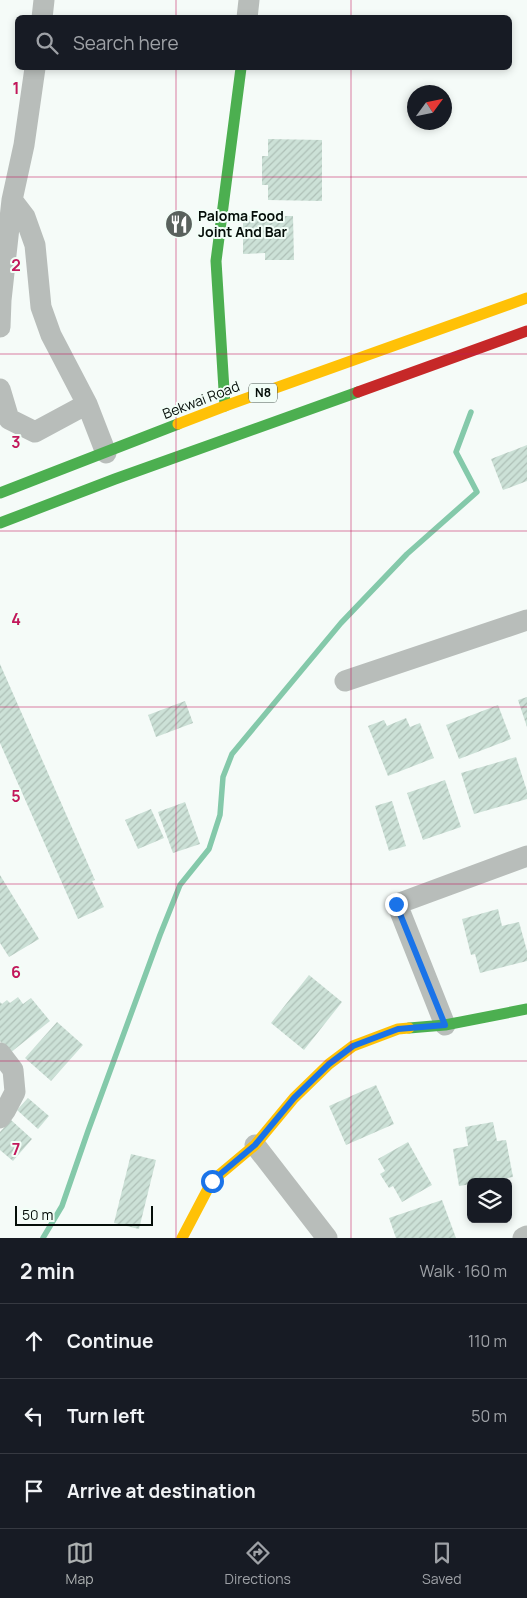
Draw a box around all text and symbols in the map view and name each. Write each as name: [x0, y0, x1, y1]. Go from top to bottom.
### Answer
search box: [15, 15, 512, 70]
icon: search: [33, 29, 61, 57]
text: Search here: [73, 30, 179, 56]
text: 1: [12, 77, 20, 99]
north arrow: [407, 85, 452, 130]
place label: Paloma Food Joint And Bar: [198, 206, 288, 241]
restaurant icon: Paloma Food Joint And Bar: [164, 209, 194, 239]
text: 2: [11, 254, 21, 276]
street label: Bekwai Road: [160, 376, 242, 423]
road number: N8: [249, 383, 277, 402]
text: 3: [11, 431, 21, 453]
text: 4: [11, 608, 21, 630]
text: 5: [11, 785, 21, 807]
route end: [385, 893, 408, 916]
text: 6: [11, 961, 21, 983]
text: 7: [12, 1138, 20, 1160]
route start: [201, 1170, 224, 1193]
map controls: [467, 1178, 512, 1223]
button: layers: [467, 1178, 512, 1223]
scale bar: [15, 1203, 152, 1226]
text: 50 m: [22, 1205, 53, 1224]
text: 2 min: [20, 1257, 75, 1285]
text: Walk · 160 m: [419, 1260, 507, 1282]
icon: ahead: [20, 1327, 48, 1355]
text: Continue: [67, 1328, 153, 1354]
text: 110 m: [468, 1330, 507, 1352]
icon: left: [20, 1402, 48, 1430]
text: Turn left: [67, 1403, 145, 1429]
text: 50 m: [471, 1405, 507, 1427]
icon: arrive: [20, 1477, 48, 1505]
text: Arrive at destination: [67, 1478, 256, 1504]
tab: Map: [66, 1539, 94, 1588]
tab: Directions: [225, 1539, 291, 1588]
tab: Saved: [422, 1539, 461, 1588]

